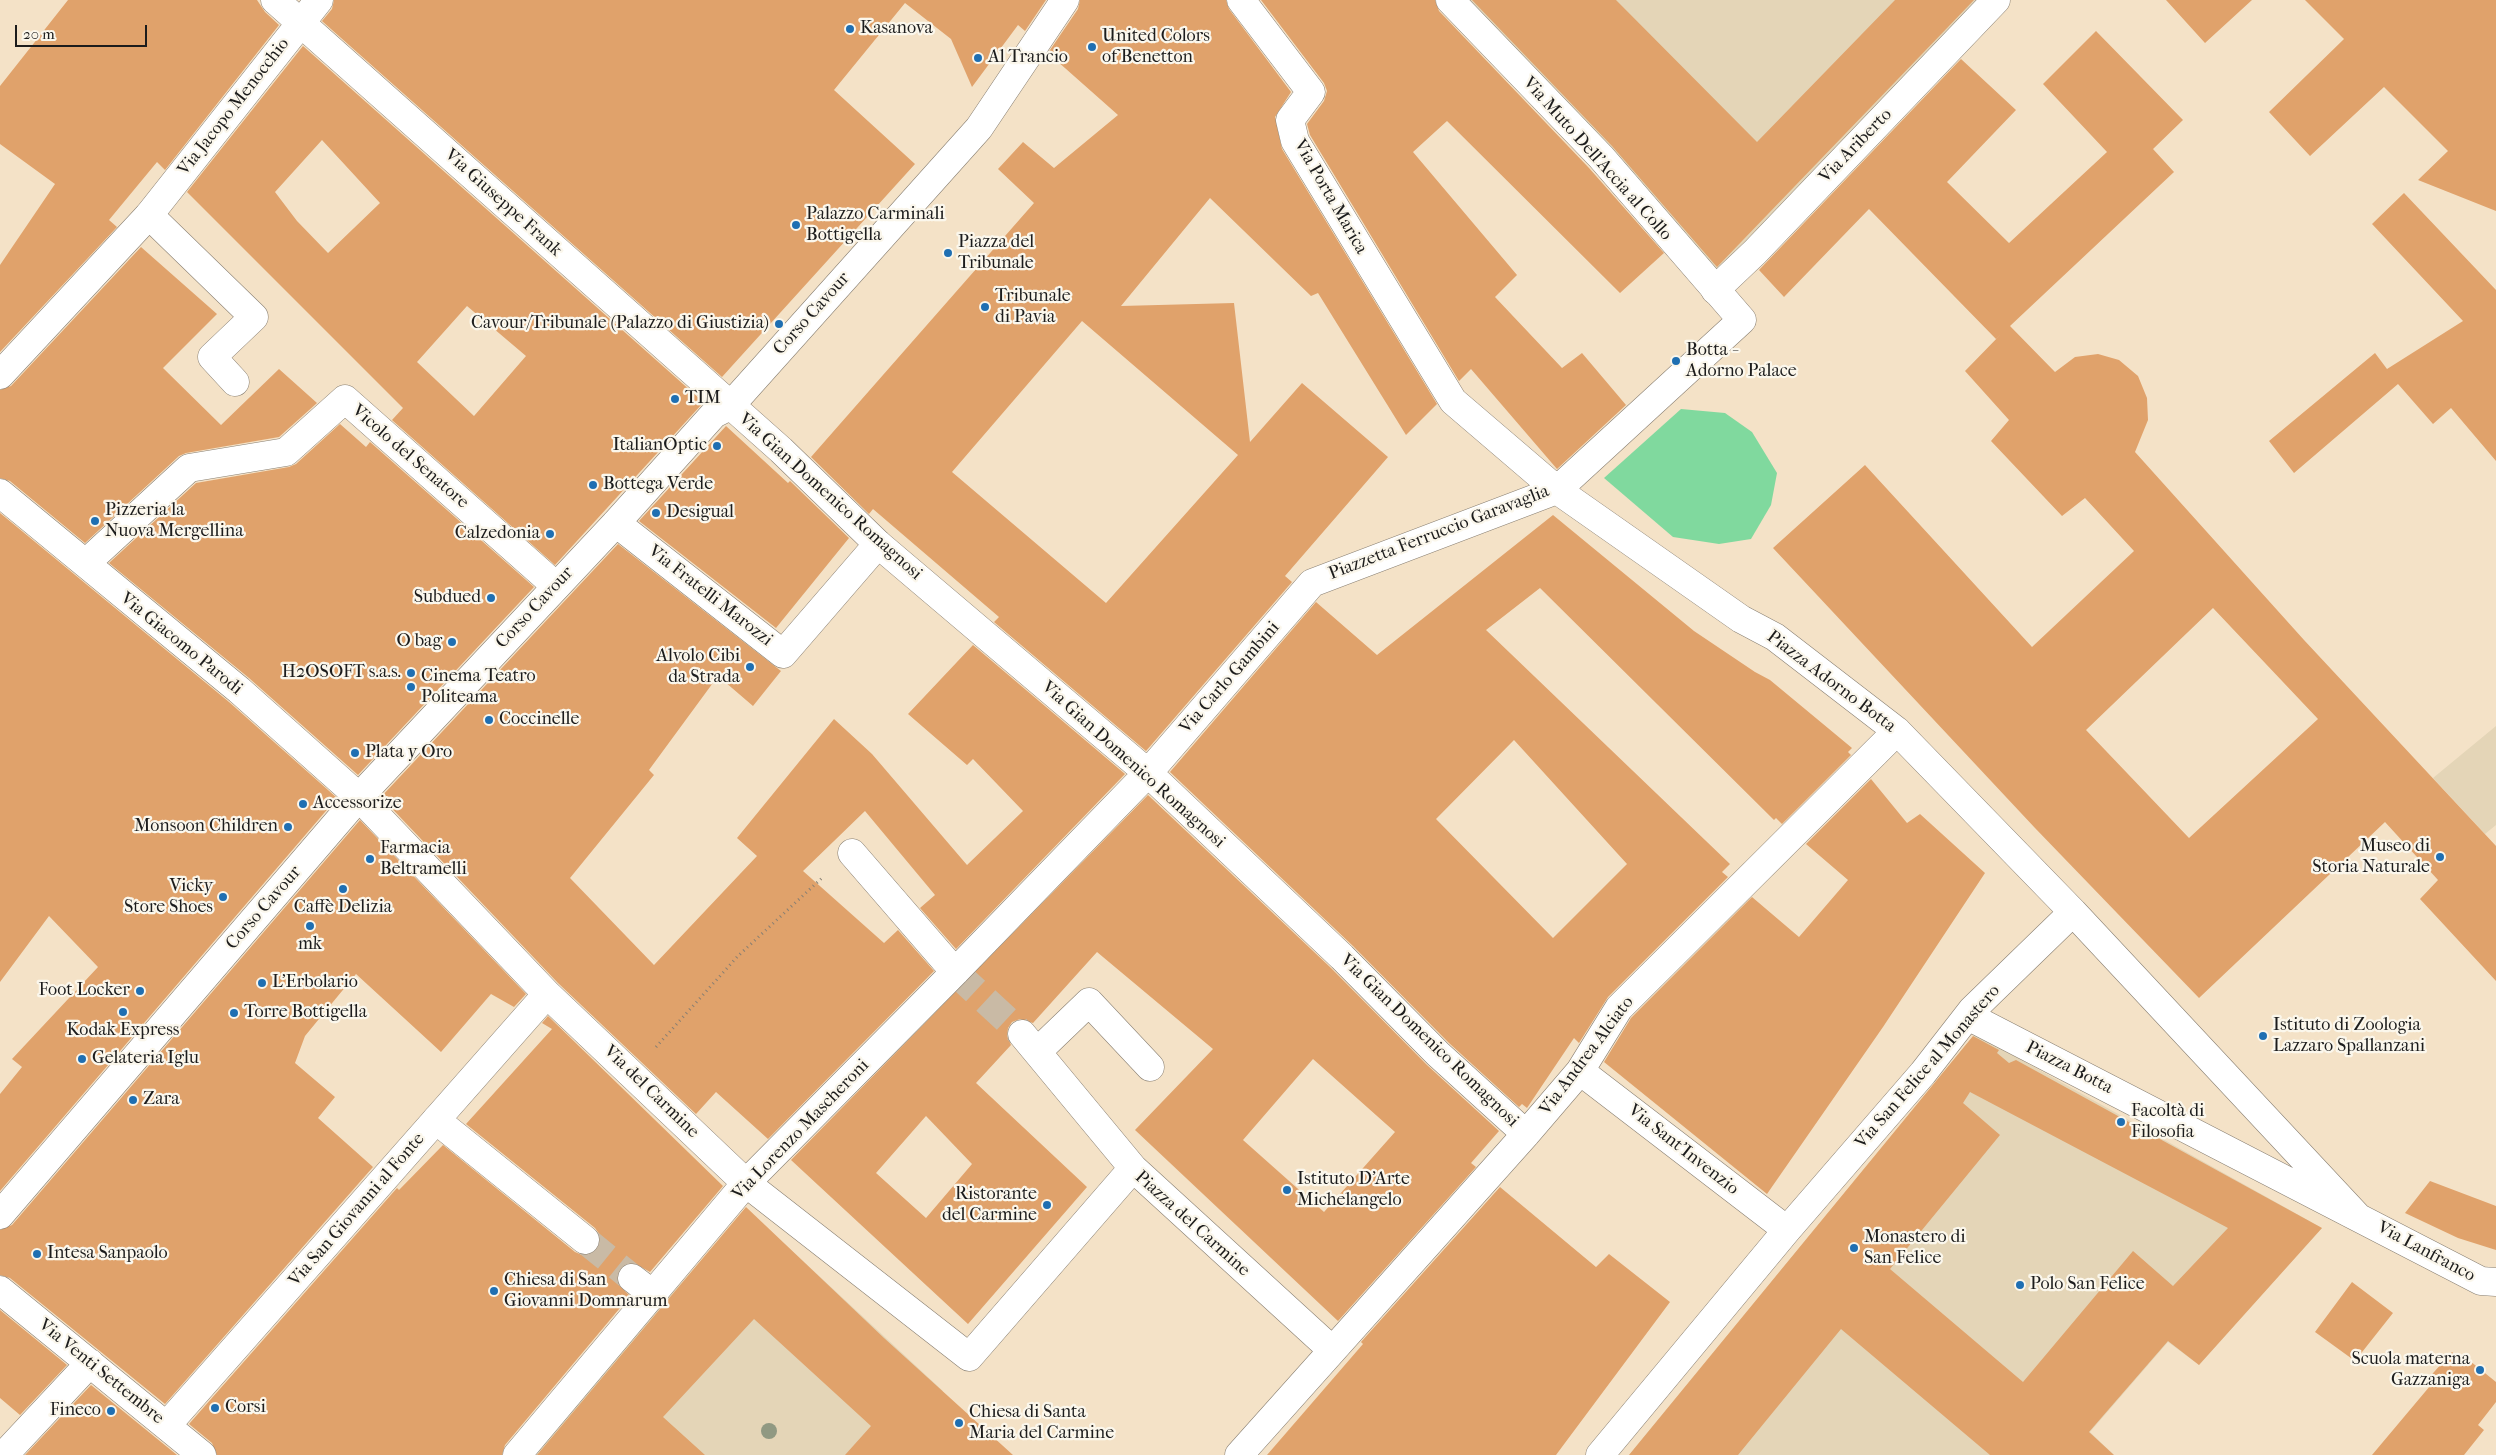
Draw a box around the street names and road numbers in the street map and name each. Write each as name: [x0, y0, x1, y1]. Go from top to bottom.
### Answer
street label: Via Jacopo Menocchio: [174, 34, 294, 180]
street label: Via Muto Dell'Accia al Collo: [1518, 73, 1676, 245]
street label: Via Ariberto: [1815, 104, 1897, 188]
street label: Via Porta Marica: [1288, 136, 1372, 258]
street label: Via Giuseppe Frank: [440, 145, 566, 261]
street label: Corso Cavour: [769, 268, 855, 360]
street label: Vicolo del Senatore: [347, 400, 473, 514]
street label: Via Gian Domenico Romagnosi: [734, 409, 926, 585]
street label: Piazzetta Ferruccio Garavaglia: [1326, 481, 1552, 585]
street label: Via Fratelli Marozzi: [644, 541, 776, 651]
street label: Corso Cavour: [492, 563, 578, 653]
street label: Via Giacomo Parodi: [115, 588, 247, 700]
street label: Via Carlo Gambini: [1175, 618, 1285, 738]
street label: Piazza Adorno Botta: [1762, 626, 1900, 738]
street label: Via Gian Domenico Romagnosi: [1037, 677, 1229, 853]
street label: Corso Cavour: [222, 862, 306, 954]
street label: Via Gian Domenico Romagnosi: [1335, 950, 1523, 1132]
street label: Via San Felice al Monastero: [1851, 981, 2005, 1153]
street label: Via Andrea Alciato: [1535, 992, 1639, 1120]
street label: Piazza Botta: [2022, 1037, 2116, 1099]
street label: Via del Carmine: [599, 1041, 703, 1143]
street label: Via Lorenzo Mascheroni: [728, 1055, 874, 1205]
street label: Via Sant'Invenzio: [1623, 1100, 1743, 1200]
street label: Via San Giovanni al Fonte: [284, 1129, 430, 1291]
street label: Piazza del Carmine: [1130, 1167, 1254, 1281]
street label: Via Lanfranco: [2373, 1217, 2479, 1287]
street label: Via Venti Settembre: [34, 1315, 168, 1429]

